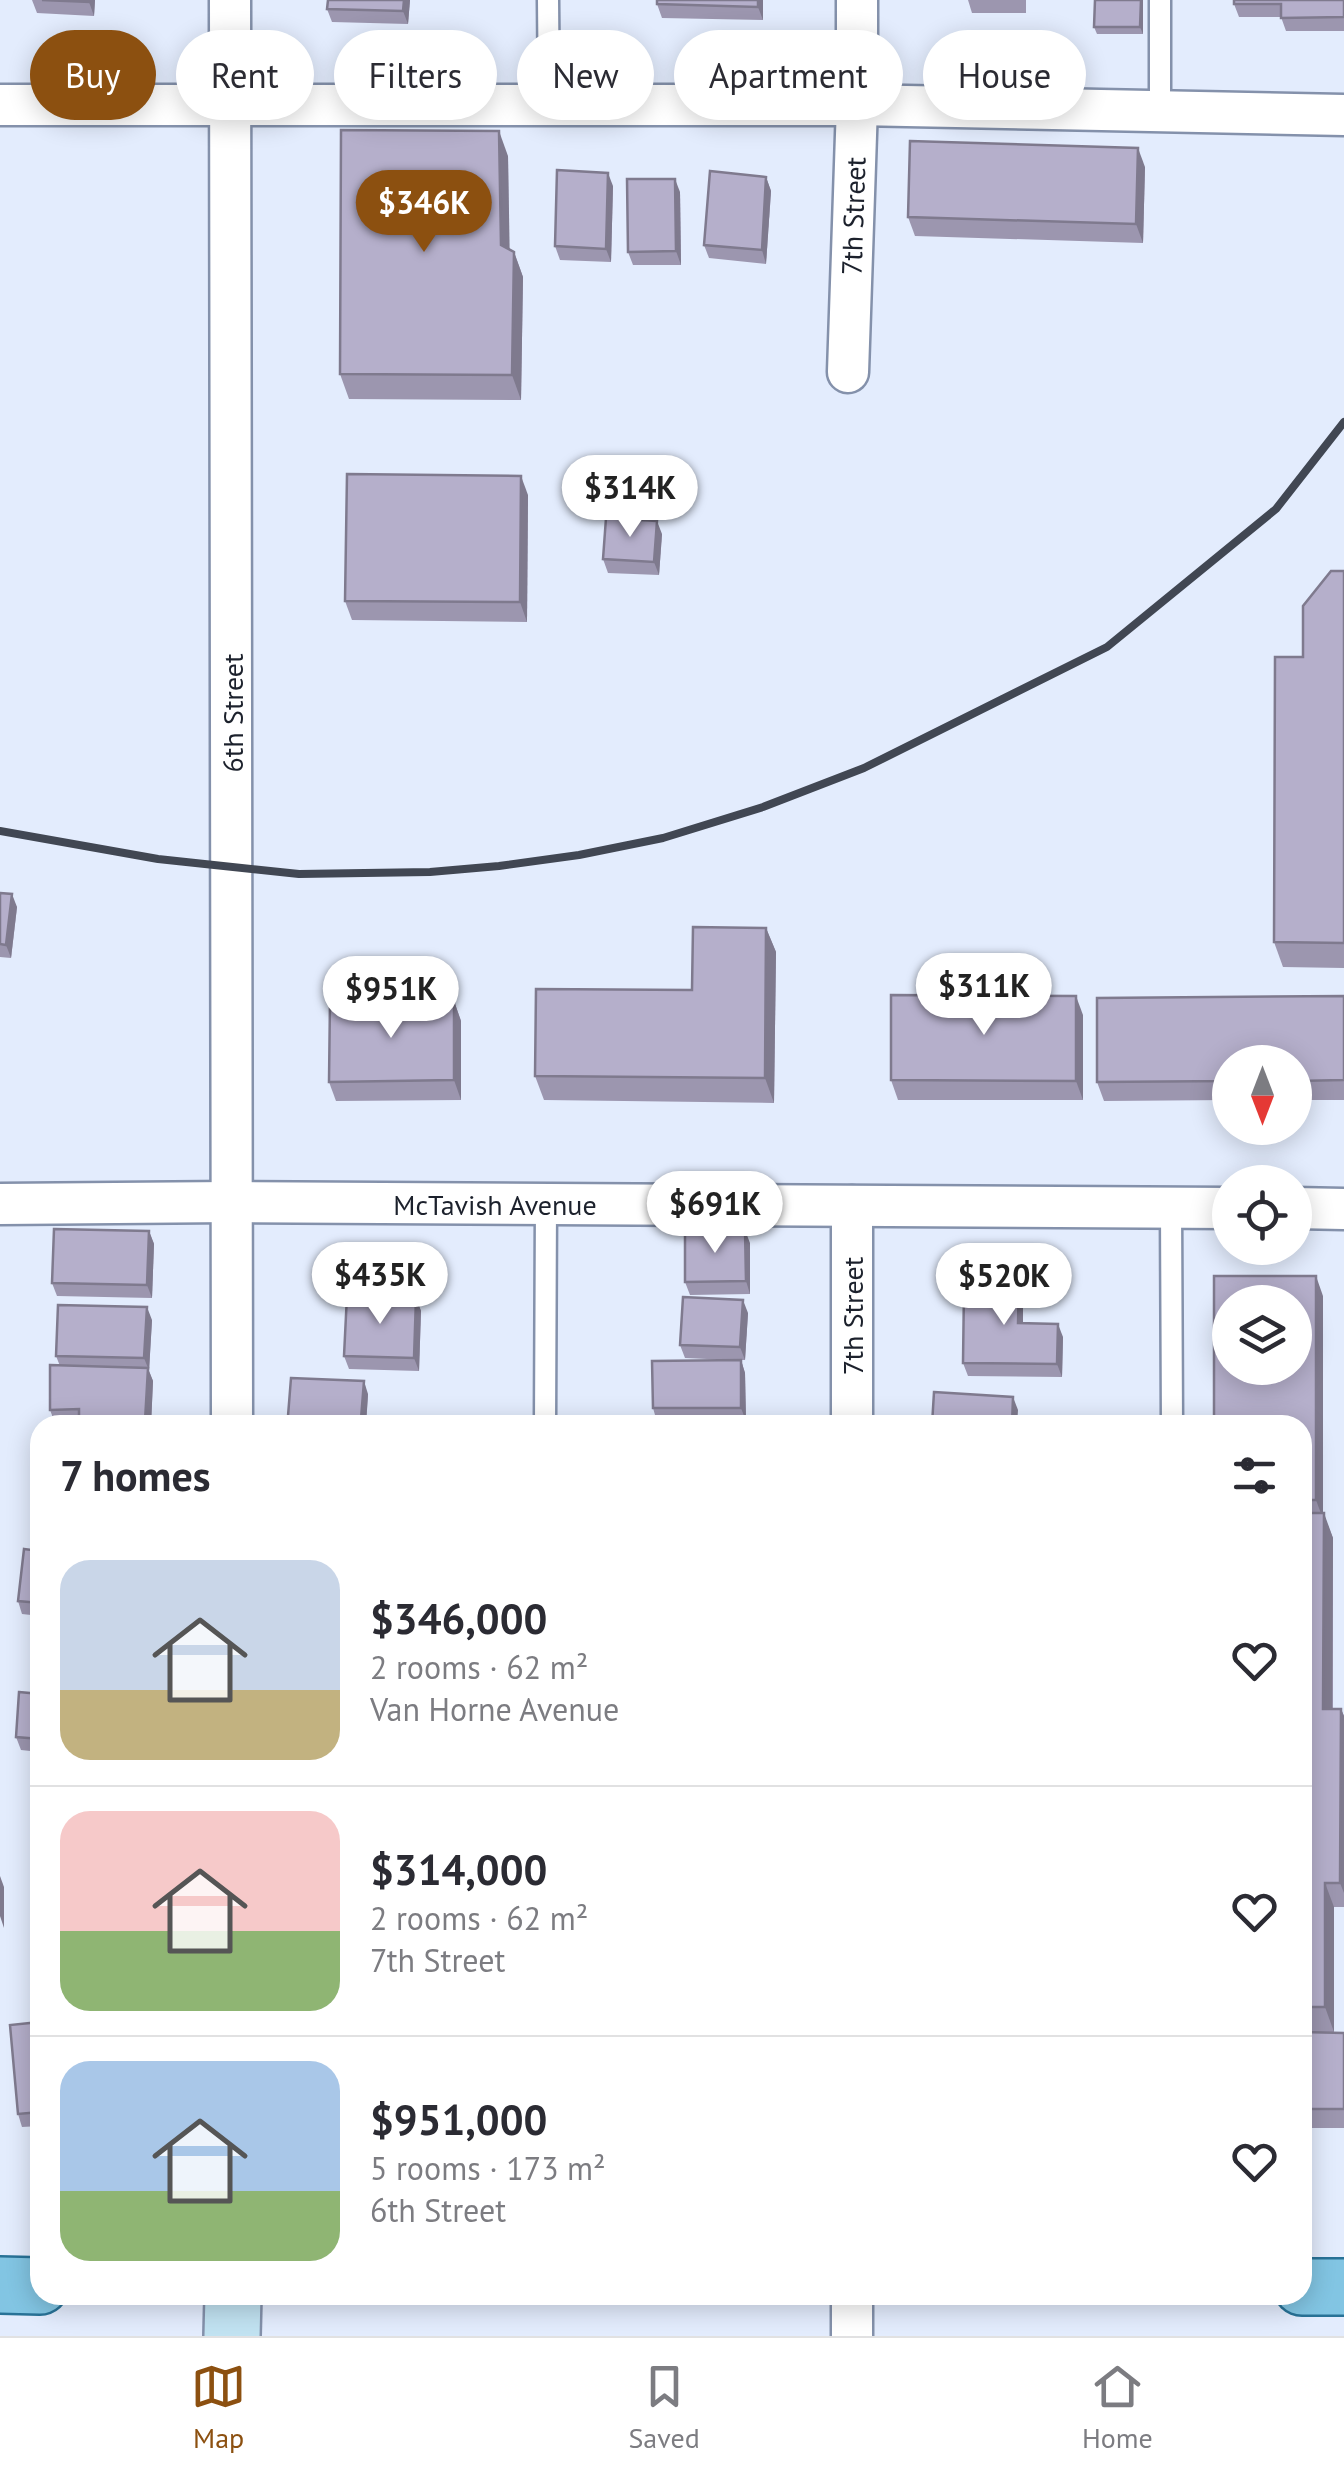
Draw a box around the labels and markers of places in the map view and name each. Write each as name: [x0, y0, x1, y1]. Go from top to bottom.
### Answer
pin: $346K: [354, 170, 494, 255]
pin: $314K: [560, 455, 700, 540]
pin: $311K: [914, 953, 1054, 1038]
pin: $951K: [321, 956, 461, 1041]
pin: $691K: [645, 1171, 785, 1256]
pin: $435K: [310, 1242, 450, 1327]
pin: $520K: [934, 1243, 1074, 1328]

